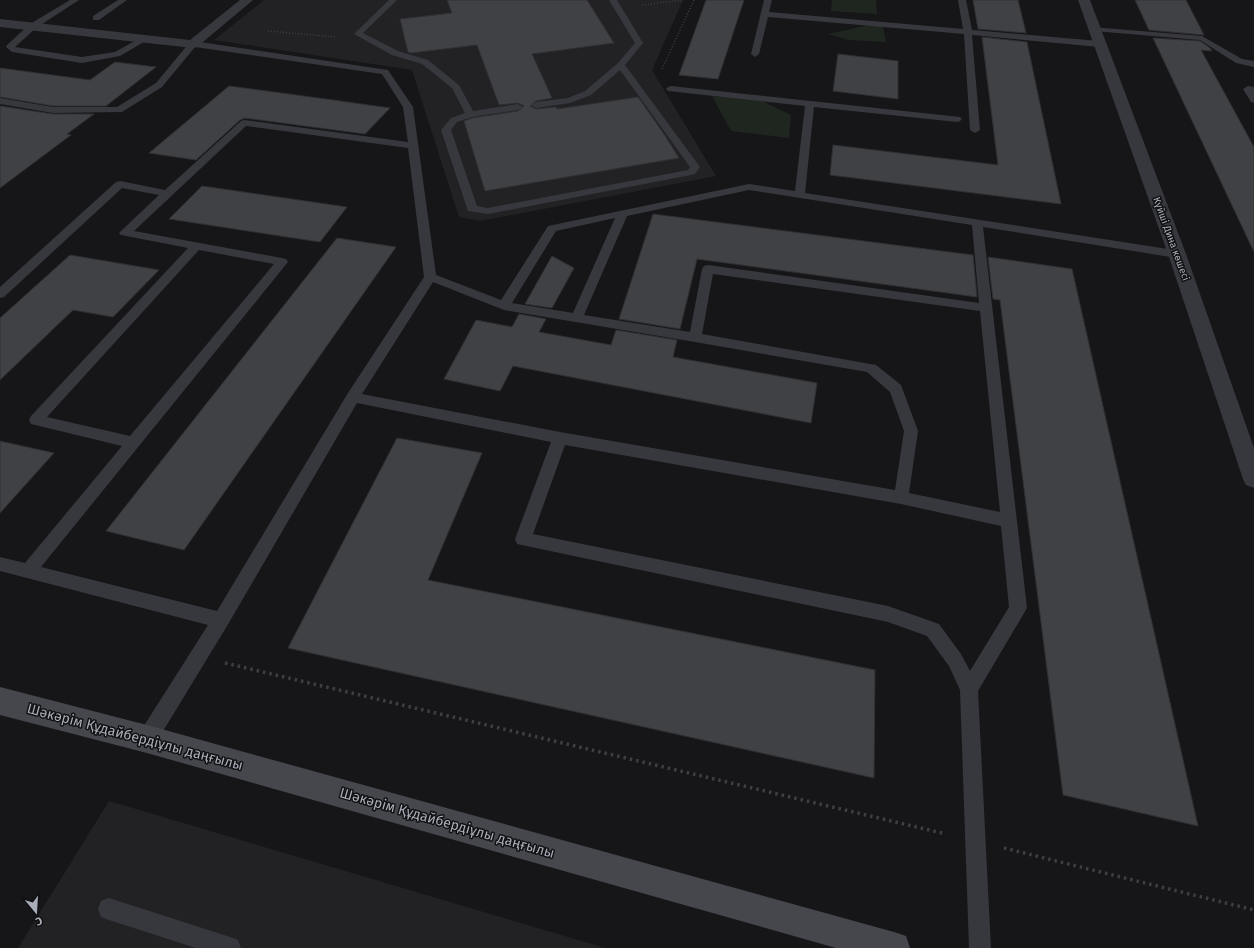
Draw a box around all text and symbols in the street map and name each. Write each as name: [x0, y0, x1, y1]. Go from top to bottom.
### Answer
street label: Күйші Дина көшесі: [1150, 195, 1193, 283]
street label: Шәкәрім Құдайбердіұлы даңғылы: [25, 700, 245, 774]
street label: Шәкәрім Құдайбердіұлы даңғылы: [338, 784, 556, 862]
north arrow: [16, 892, 56, 932]
text: С: [33, 914, 44, 928]

